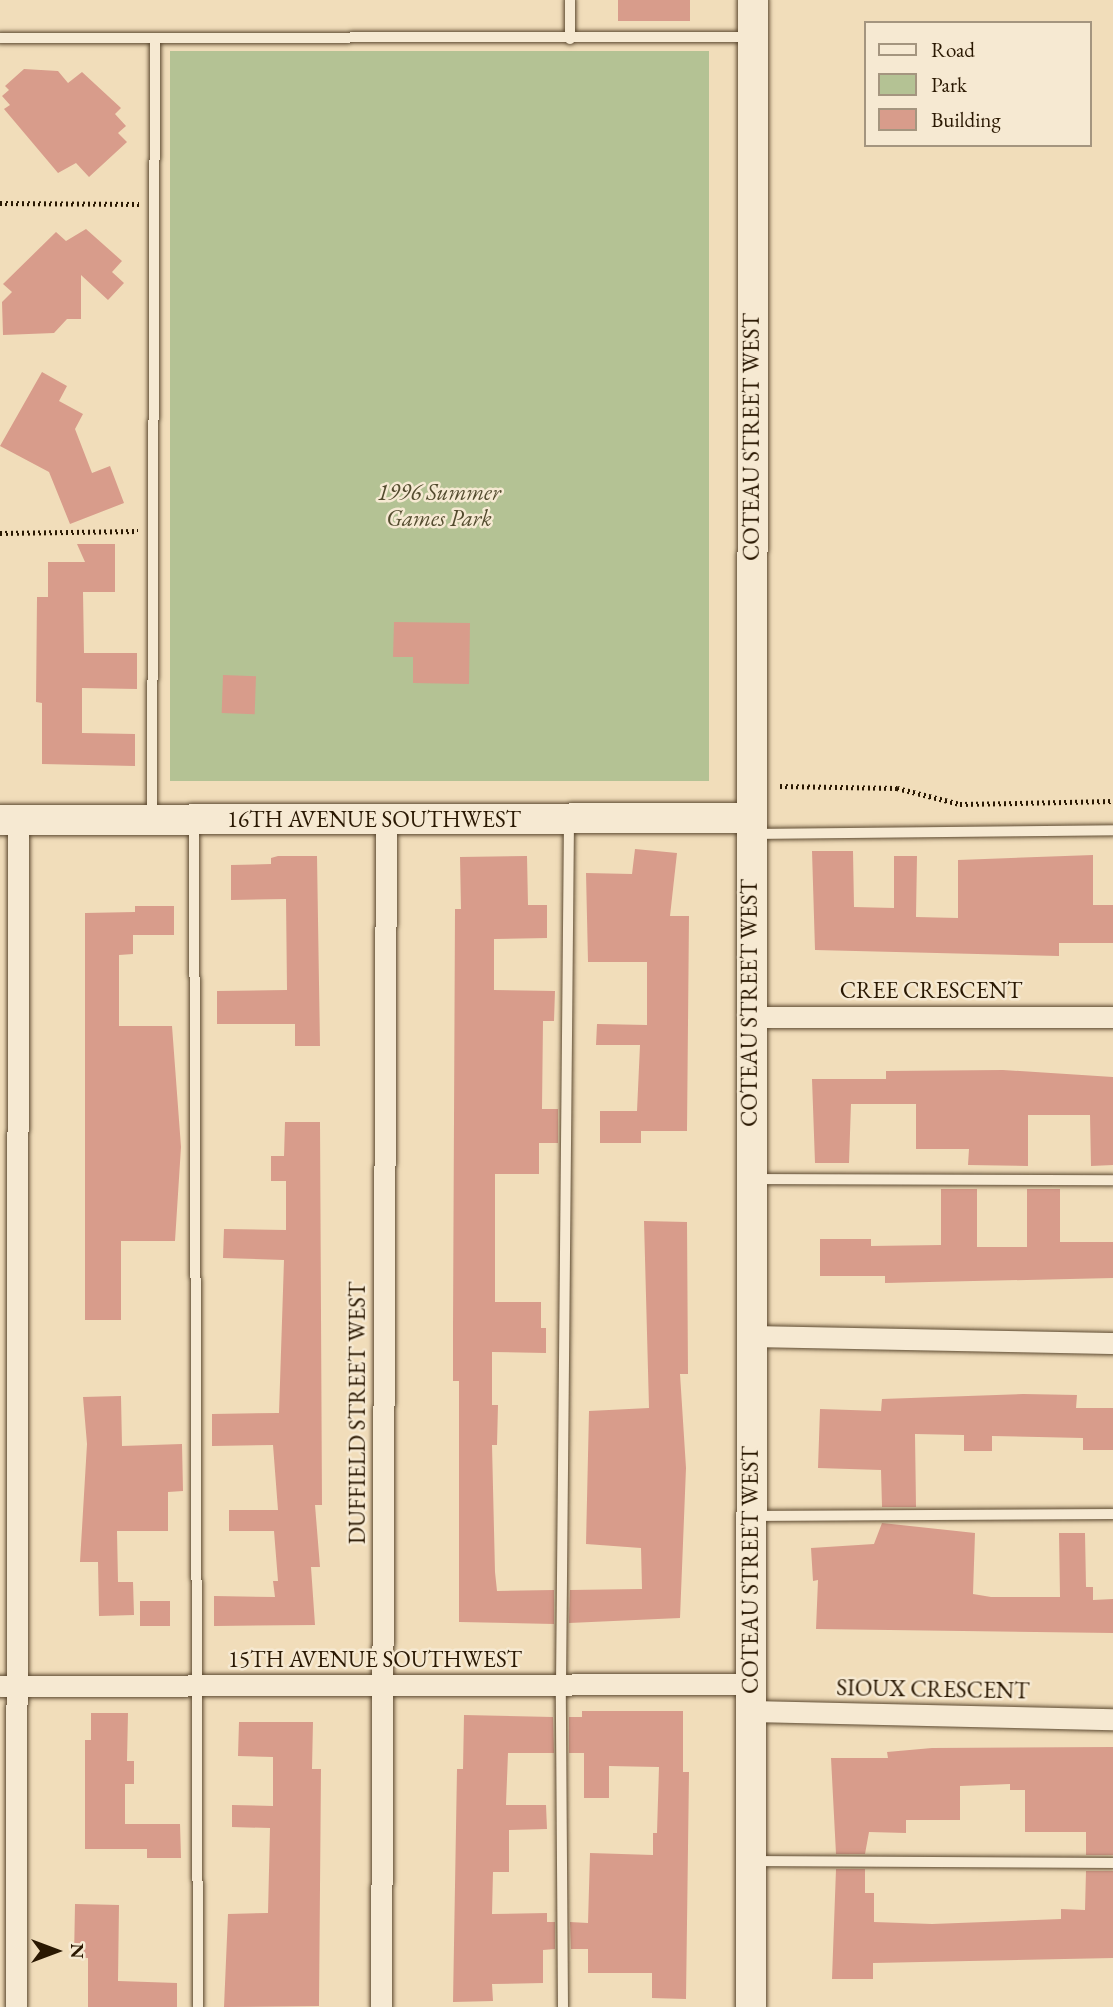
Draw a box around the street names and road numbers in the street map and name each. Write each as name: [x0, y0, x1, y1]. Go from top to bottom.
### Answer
street label: COTEAU STREET WEST: [737, 313, 765, 561]
street label: 16TH AVENUE SOUTHWEST: [227, 805, 521, 833]
street label: COTEAU STREET WEST: [735, 879, 763, 1127]
street label: CREE CRESCENT: [840, 976, 1022, 1004]
street label: DUFFIELD STREET WEST: [343, 1282, 371, 1544]
street label: COTEAU STREET WEST: [736, 1446, 764, 1694]
street label: 15TH AVENUE SOUTHWEST: [228, 1645, 522, 1673]
street label: SIOUX CRESCENT: [836, 1674, 1030, 1704]

